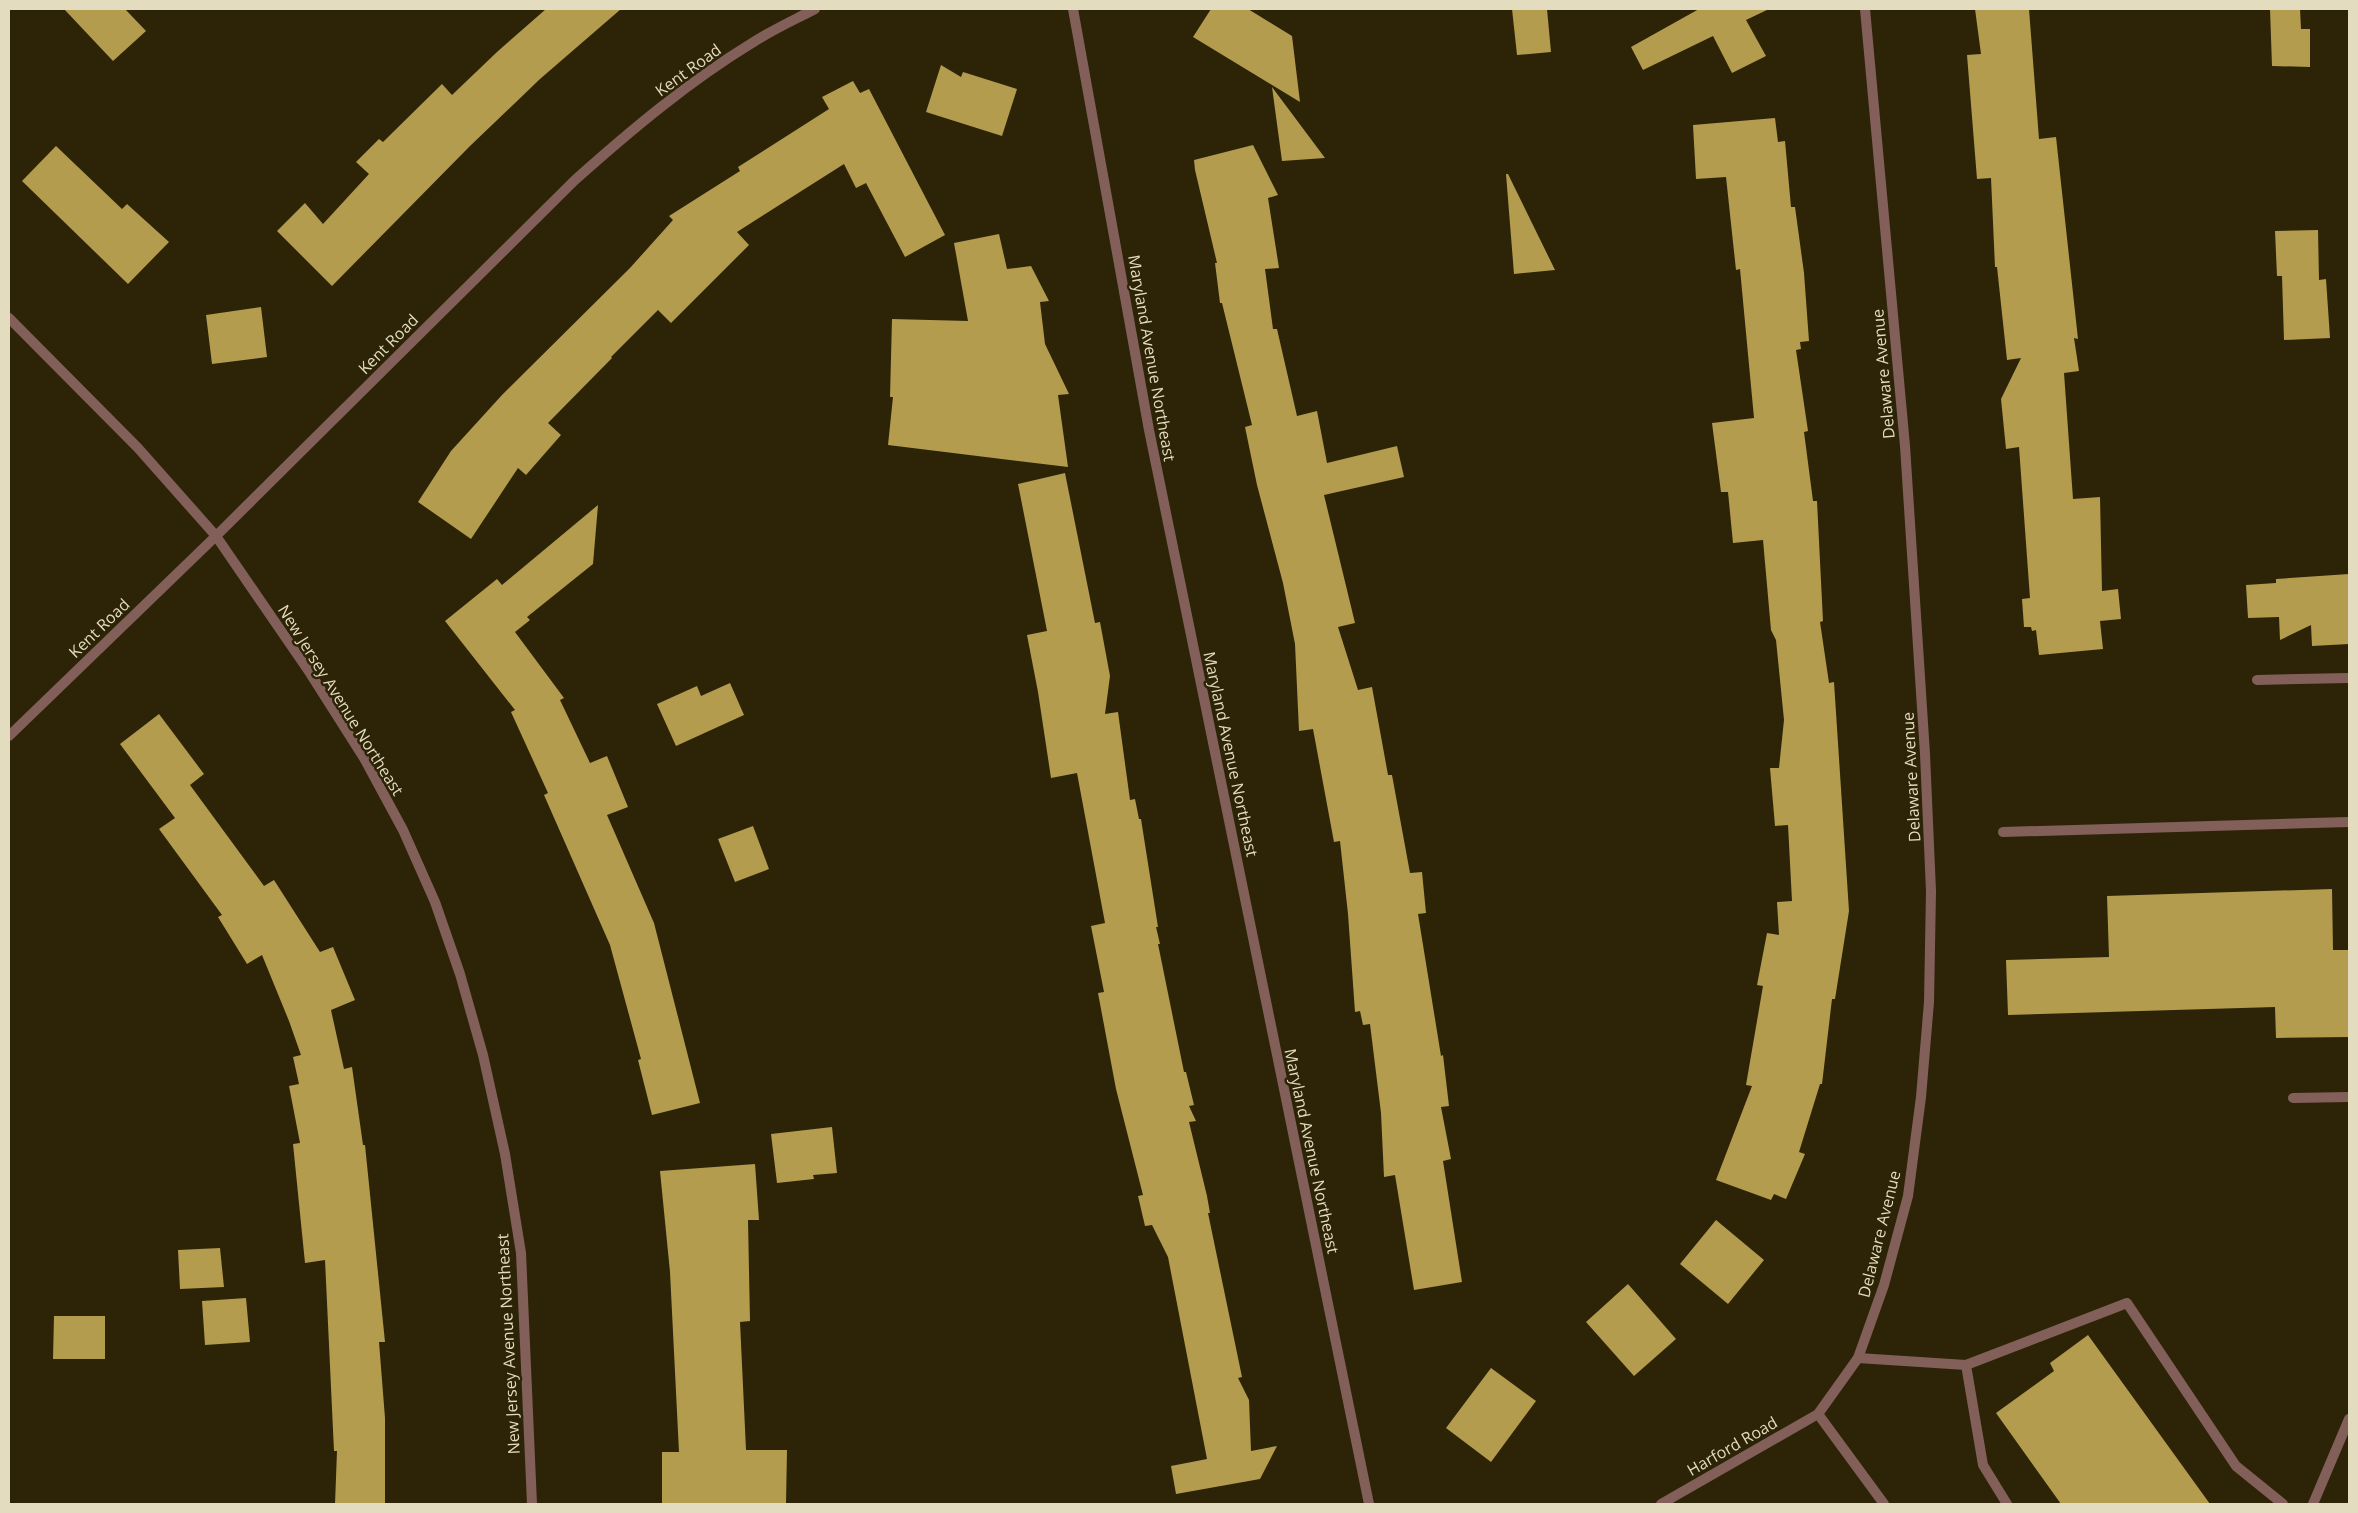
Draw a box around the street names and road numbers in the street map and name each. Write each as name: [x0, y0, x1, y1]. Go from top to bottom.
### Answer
street label: Kent Road: [651, 39, 725, 101]
street label: Maryland Avenue Northeast: [1123, 253, 1181, 463]
street label: Delaware Avenue: [1866, 308, 1900, 440]
street label: Kent Road: [353, 309, 423, 379]
street label: Kent Road: [64, 593, 134, 663]
street label: New Jersey Avenue Northeast: [273, 600, 409, 800]
street label: Maryland Avenue Northeast: [1198, 649, 1264, 859]
street label: Delaware Avenue: [1897, 711, 1925, 843]
street label: Maryland Avenue Northeast: [1279, 1046, 1345, 1256]
street label: Delaware Avenue: [1853, 1168, 1905, 1300]
street label: New Jersey Avenue Northeast: [491, 1233, 525, 1455]
street label: Harford Road: [1683, 1411, 1781, 1481]

